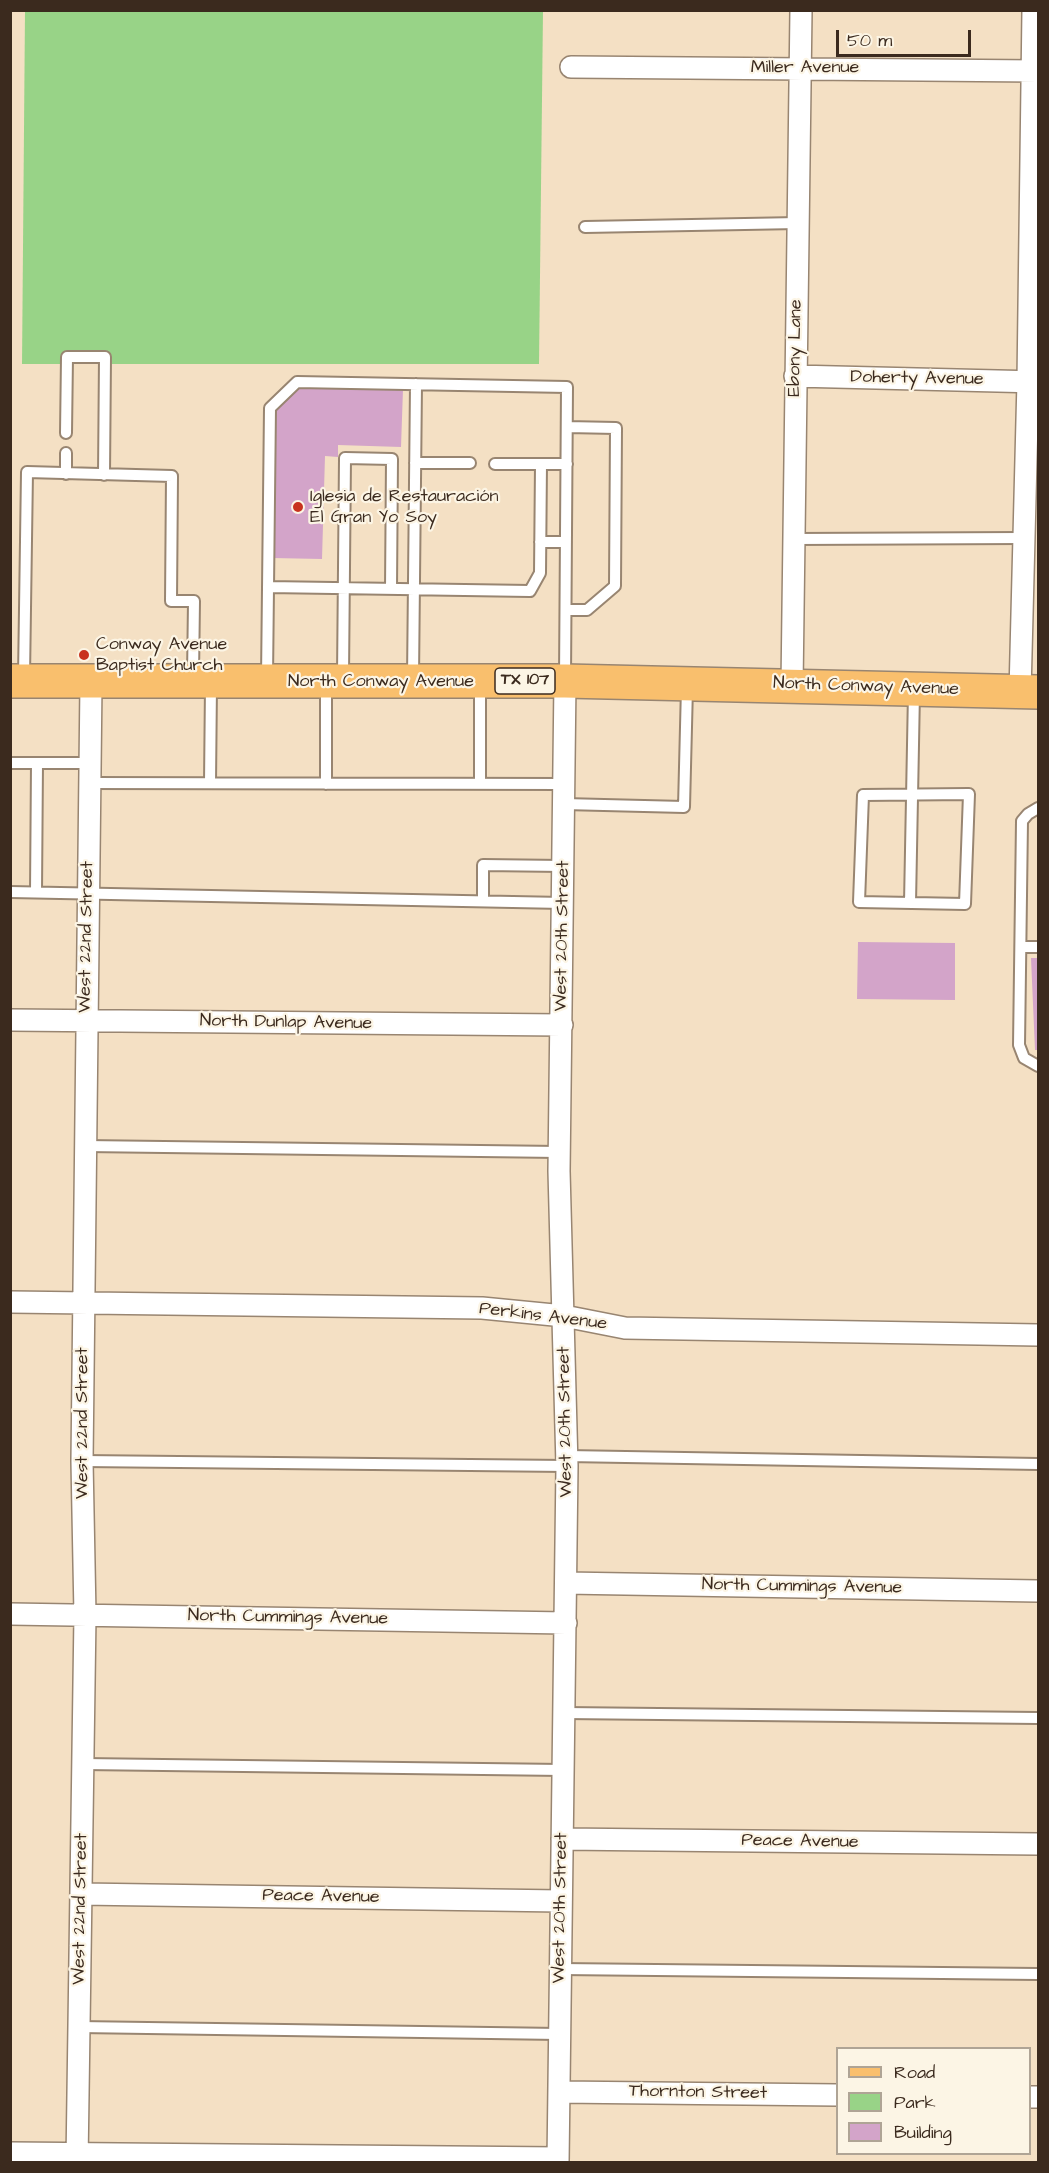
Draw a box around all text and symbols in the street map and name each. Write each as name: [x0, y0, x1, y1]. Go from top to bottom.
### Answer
scale bar: [839, 18, 974, 56]
text: 50 m: [847, 28, 892, 53]
street label: Miller Avenue: [751, 57, 859, 79]
street label: Ebony Lane: [784, 299, 808, 397]
street label: Doherty Avenue: [850, 367, 984, 391]
place label: Iglesia de Restauración El Gran Yo Soy: [310, 486, 498, 528]
marker: Iglesia de Restauración El Gran Yo Soy: [291, 500, 305, 514]
place label: Conway Avenue Baptist Church: [96, 634, 227, 676]
marker: Conway Avenue Baptist Church: [77, 648, 91, 662]
road number: TX 107: [495, 668, 555, 694]
street label: North Conway Avenue: [288, 671, 474, 693]
street label: North Conway Avenue: [773, 673, 959, 701]
street label: West 20th Street: [551, 860, 575, 1012]
street label: West 22nd Street: [75, 861, 99, 1013]
street label: North Dunlap Avenue: [200, 1011, 372, 1035]
street label: Perkins Avenue: [478, 1298, 608, 1336]
street label: West 20th Street: [554, 1346, 578, 1498]
street label: West 22nd Street: [72, 1347, 94, 1499]
street label: North Cummings Avenue: [702, 1574, 902, 1600]
street label: North Cummings Avenue: [188, 1605, 388, 1631]
street label: Peace Avenue: [741, 1830, 859, 1854]
street label: West 20th Street: [549, 1832, 573, 1984]
street label: West 22nd Street: [69, 1833, 93, 1985]
street label: Peace Avenue: [262, 1885, 380, 1909]
legend: [836, 2047, 1031, 2155]
text: Road: [894, 2060, 935, 2085]
street label: Thornton Street: [629, 2081, 767, 2105]
text: Park: [894, 2090, 936, 2115]
text: Building: [894, 2120, 952, 2145]

